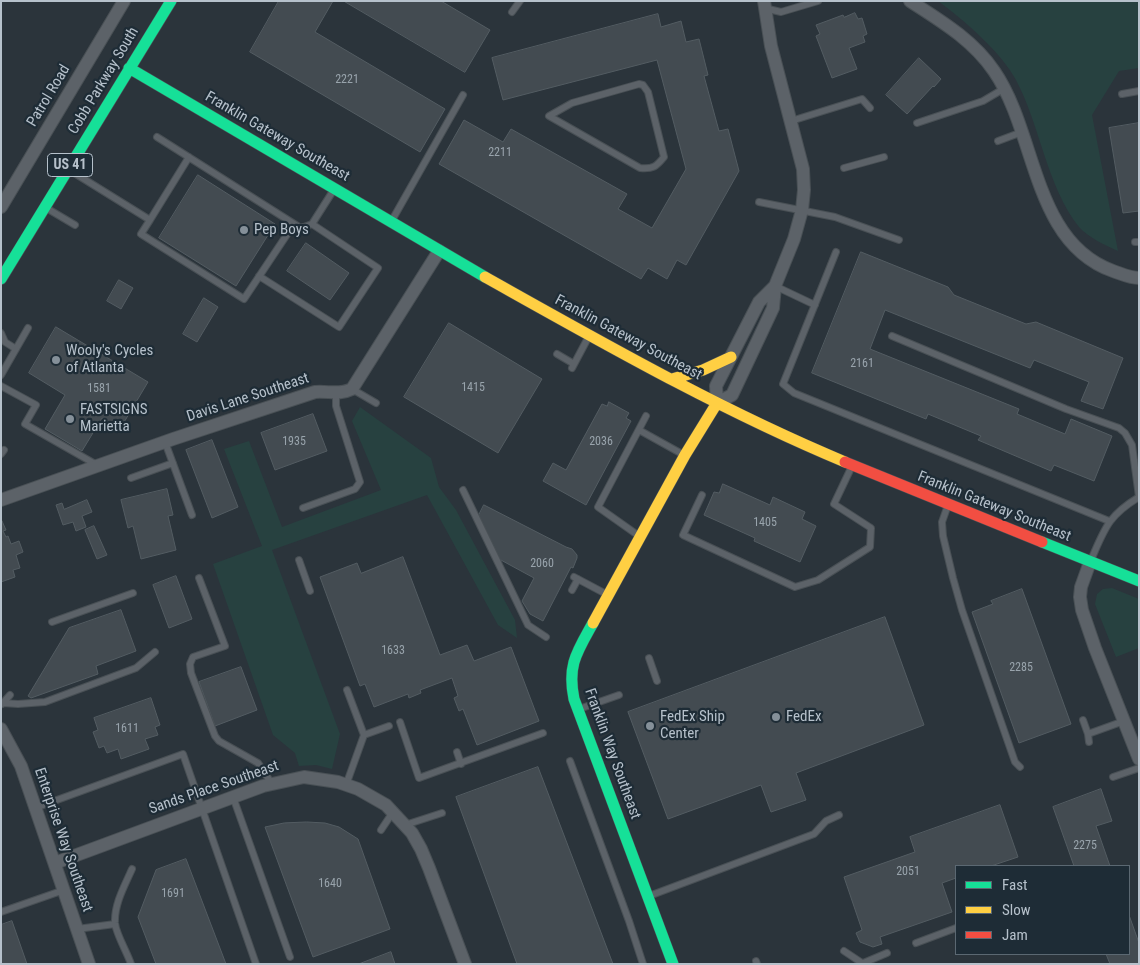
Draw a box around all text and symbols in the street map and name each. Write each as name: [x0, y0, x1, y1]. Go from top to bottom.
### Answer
street label: Cobb Parkway South: [65, 24, 143, 138]
street label: Patrol Road: [24, 62, 74, 130]
house number: 2221: [335, 73, 359, 87]
street label: Franklin Gateway Southeast: [202, 88, 352, 186]
house number: 2211: [488, 146, 512, 160]
road number: US 41: [48, 154, 92, 176]
place label: Pep Boys: [254, 221, 309, 239]
marker: Pep Boys: [238, 224, 250, 236]
street label: Franklin Gateway Southeast: [551, 292, 705, 384]
place label: Wooly's Cycles of Atlanta: [66, 342, 153, 377]
marker: Wooly's Cycles of Atlanta: [50, 354, 62, 366]
house number: 2161: [850, 357, 874, 371]
street label: Davis Lane Southeast: [185, 370, 311, 426]
house number: 1415: [461, 381, 485, 395]
house number: 1581: [87, 382, 111, 396]
place label: FASTSIGNS Marietta: [80, 401, 148, 436]
marker: FASTSIGNS Marietta: [64, 413, 76, 425]
house number: 1935: [282, 435, 306, 449]
house number: 2036: [589, 435, 613, 449]
street label: Franklin Gateway Southeast: [915, 468, 1073, 546]
house number: 1405: [753, 516, 777, 530]
house number: 2060: [530, 557, 554, 571]
house number: 1633: [381, 644, 405, 658]
house number: 2285: [1009, 661, 1033, 675]
street label: Franklin Way Southeast: [580, 686, 644, 822]
place label: FedEx Ship Center: [660, 708, 725, 743]
place label: FedEx: [786, 708, 822, 726]
marker: FedEx: [770, 711, 782, 723]
marker: FedEx Ship Center: [644, 720, 656, 732]
house number: 1611: [115, 722, 139, 736]
street label: Sands Place Southeast: [147, 757, 281, 819]
street label: Enterprise Way Southeast: [30, 766, 96, 914]
house number: 2275: [1073, 839, 1097, 853]
house number: 2051: [896, 865, 920, 879]
legend: [955, 865, 1130, 955]
text: Fast: [1002, 876, 1027, 894]
house number: 1640: [318, 877, 342, 891]
house number: 1691: [161, 887, 185, 901]
text: Slow: [1002, 901, 1031, 919]
text: Jam: [1002, 926, 1028, 944]

